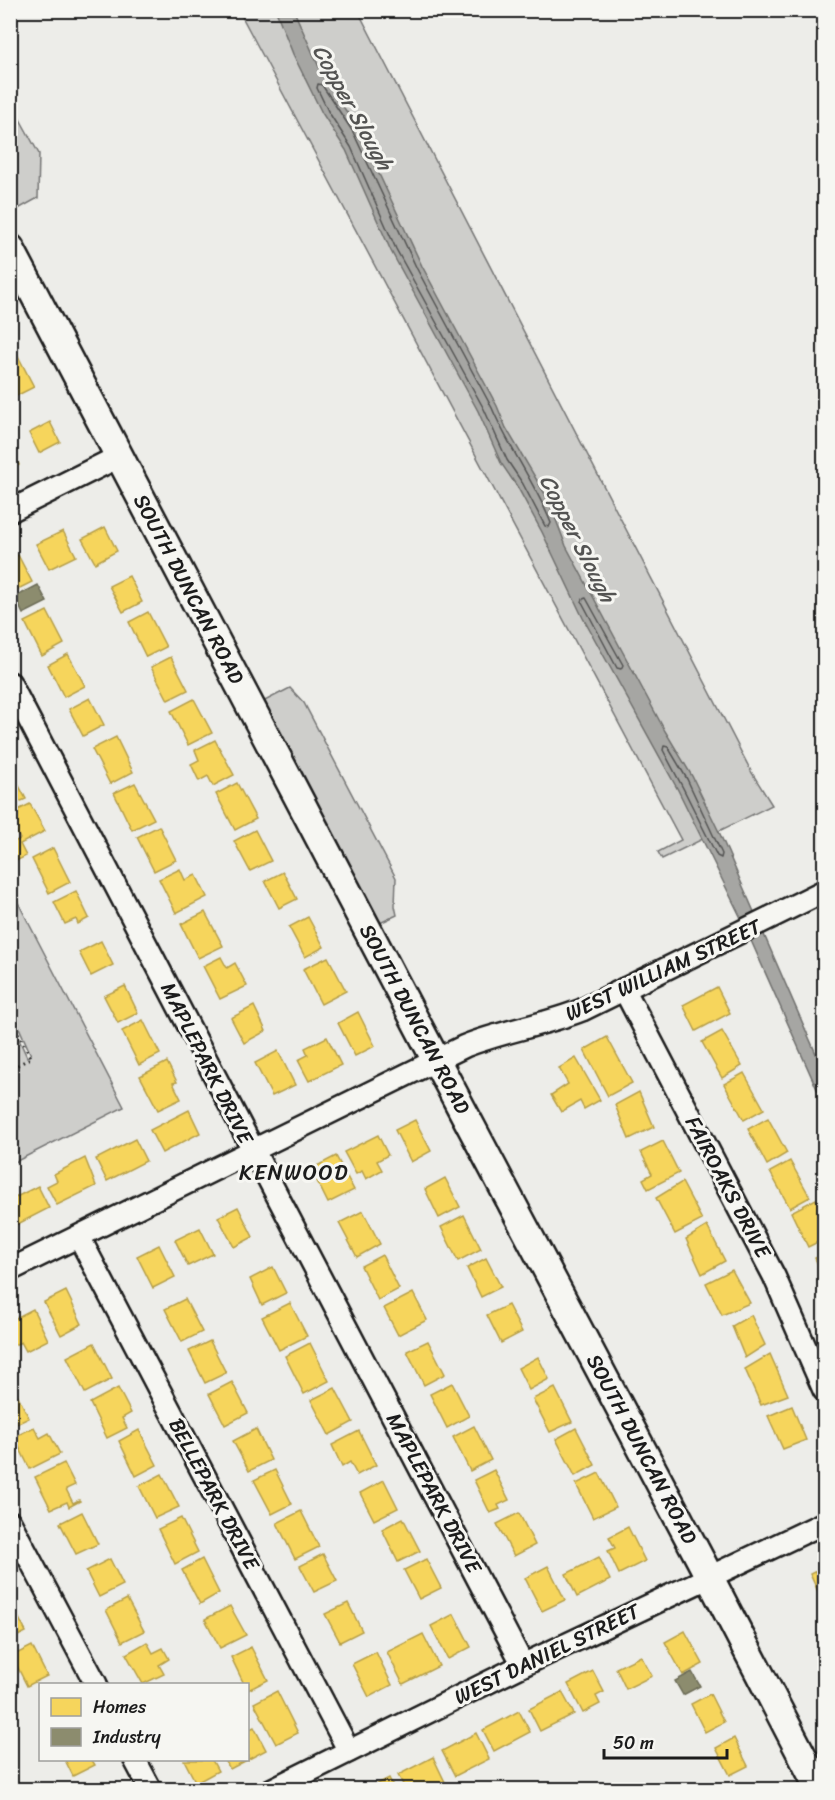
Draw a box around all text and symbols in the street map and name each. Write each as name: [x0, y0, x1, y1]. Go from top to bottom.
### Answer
water label: Copper Slough: [302, 37, 405, 180]
water label: Copper Slough: [528, 467, 628, 611]
street label: SOUTH DUNCAN ROAD: [123, 487, 256, 692]
street label: WEST WILLIAM STREET: [559, 907, 769, 1032]
street label: SOUTH DUNCAN ROAD: [349, 917, 482, 1122]
street label: MAPLEPARK DRIVE: [150, 975, 265, 1152]
street label: FAIROAKS DRIVE: [674, 1109, 782, 1266]
district label: KENWOOD: [239, 1153, 349, 1192]
street label: SOUTH DUNCAN ROAD: [576, 1347, 709, 1552]
street label: MAPLEPARK DRIVE: [376, 1406, 493, 1582]
street label: BELLEPARK DRIVE: [158, 1411, 271, 1578]
street label: WEST DANIEL STREET: [447, 1592, 648, 1716]
legend: [39, 1683, 249, 1761]
text: Homes: [93, 1691, 147, 1723]
text: Industry: [92, 1721, 162, 1753]
scale bar: [604, 1722, 727, 1760]
text: 50 m: [613, 1727, 654, 1759]

